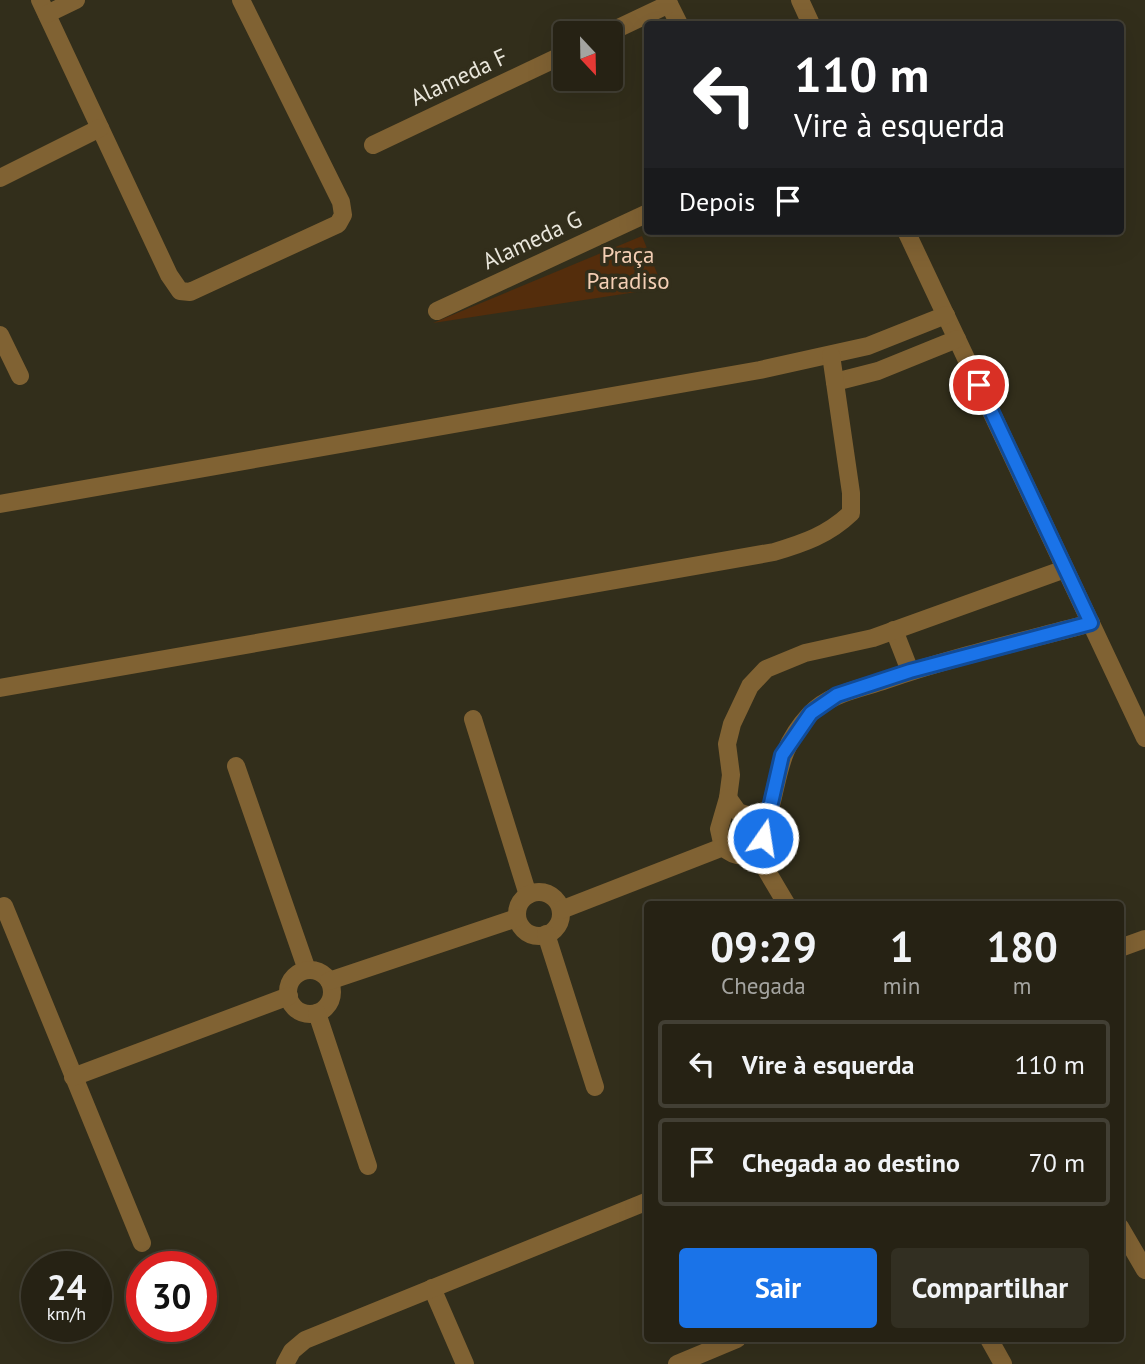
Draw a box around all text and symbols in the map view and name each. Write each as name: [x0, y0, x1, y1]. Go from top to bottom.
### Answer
north arrow: [553, 21, 623, 91]
map controls: [553, 21, 623, 91]
street label: Alameda F: [406, 41, 512, 112]
text: 110 m: [794, 42, 929, 106]
icon: left: [679, 49, 770, 140]
text: Vire à esquerda: [794, 104, 1005, 146]
icon: arrive: [769, 182, 807, 220]
text: Depois: [679, 185, 755, 218]
street label: Alameda G: [478, 204, 586, 275]
park label: Praça Paradiso: [586, 240, 670, 295]
pin: [949, 355, 1009, 415]
icon: arrive: [960, 366, 998, 404]
position arrow: [726, 801, 800, 875]
text: 09:29: [710, 919, 817, 974]
text: 1: [890, 919, 913, 974]
text: 180: [986, 919, 1058, 974]
text: Chegada: [721, 971, 806, 1000]
text: min: [883, 971, 920, 1000]
text: m: [1013, 971, 1031, 1000]
icon: left: [683, 1045, 721, 1083]
text: Vire à esquerda: [742, 1048, 914, 1081]
text: 110 m: [1014, 1048, 1085, 1081]
icon: arrive: [683, 1143, 721, 1181]
text: Chegada ao destino: [742, 1146, 960, 1179]
text: 70 m: [1029, 1146, 1085, 1179]
button: Sair: [679, 1248, 877, 1328]
button: Compartilhar: [891, 1248, 1089, 1328]
speed limit sign: 30: [126, 1251, 217, 1342]
text: 24: [47, 1264, 86, 1310]
text: km/h: [47, 1302, 86, 1325]

